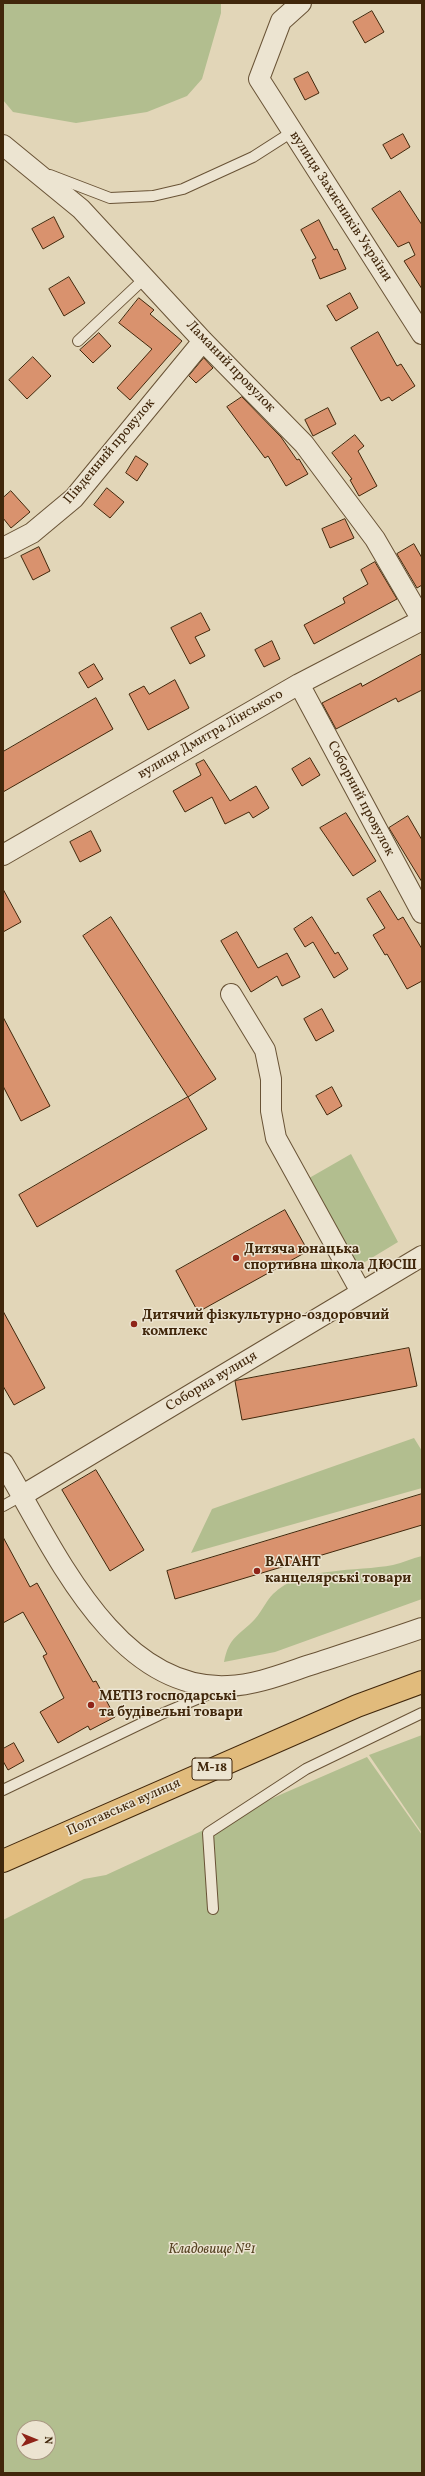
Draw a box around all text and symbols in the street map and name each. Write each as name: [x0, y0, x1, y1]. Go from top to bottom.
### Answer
street label: вулиця Захисників України: [285, 129, 395, 285]
street label: Ламаний провулок: [182, 318, 278, 416]
street label: Південний провулок: [61, 396, 159, 508]
street label: вулиця Дмитра Лінського: [135, 686, 287, 784]
street label: Соборний провулок: [323, 739, 397, 859]
place label: Дитяча юнацька спортивна школа ДЮСШ: [244, 1242, 417, 1274]
marker: Дитяча юнацька спортивна школа ДЮСШ: [231, 1253, 241, 1263]
place label: Дитячий фізкультурно-оздоровчий комплекс: [142, 1308, 389, 1340]
marker: Дитячий фізкультурно-оздоровчий комплекс: [129, 1319, 139, 1329]
street label: Соборна вулиця: [163, 1348, 261, 1416]
place label: ВАГАНТ канцелярські товари: [265, 1555, 411, 1588]
marker: ВАГАНТ канцелярські товари: [252, 1566, 262, 1576]
place label: МЕТІЗ господарські та будівельні товари: [99, 1689, 243, 1722]
marker: МЕТІЗ господарські та будівельні товари: [86, 1700, 96, 1710]
road number: М-18: [192, 1758, 232, 1780]
street label: Полтавська вулиця: [65, 1775, 183, 1841]
park label: Кладовище №1: [168, 2242, 256, 2258]
north arrow: [16, 2420, 56, 2460]
text: N: [40, 2436, 55, 2444]

